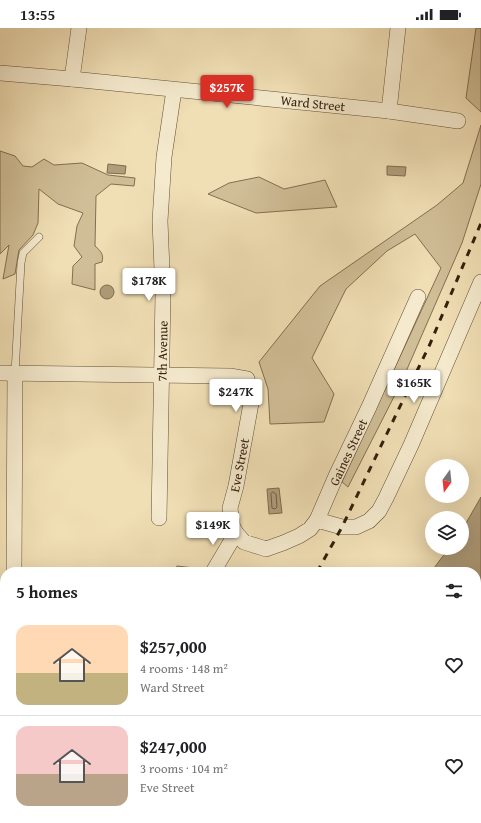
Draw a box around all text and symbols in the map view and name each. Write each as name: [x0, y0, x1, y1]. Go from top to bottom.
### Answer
text: 13:55: [20, 4, 55, 25]
pin: $257K: [199, 75, 255, 109]
text: $257K: [209, 78, 245, 97]
street label: Ward Street: [280, 91, 346, 116]
pin: $178K: [121, 268, 177, 302]
text: $178K: [131, 271, 167, 290]
street label: 7th Avenue: [152, 320, 173, 382]
pin: $165K: [386, 370, 442, 404]
text: $165K: [396, 373, 432, 392]
pin: $247K: [208, 379, 264, 413]
text: $247K: [218, 382, 254, 401]
street label: Gaines Street: [325, 415, 372, 489]
street label: Eve Street: [225, 436, 254, 494]
north arrow: [425, 459, 469, 503]
map controls: [425, 459, 469, 555]
button: layers: [425, 511, 469, 555]
pin: $149K: [185, 512, 241, 546]
text: $149K: [195, 515, 231, 534]
text: 5 homes: [16, 579, 78, 604]
icon: filters: [443, 580, 465, 602]
text: $257,000: [140, 634, 206, 659]
icon: home: [48, 641, 96, 689]
icon: heart: [443, 654, 465, 676]
text: 4 rooms · 148 m²: [140, 659, 228, 678]
text: Ward Street: [140, 678, 205, 697]
text: $247,000: [140, 734, 206, 759]
icon: home: [48, 742, 96, 790]
icon: heart: [443, 755, 465, 777]
text: 3 rooms · 104 m²: [140, 759, 228, 778]
text: Eve Street: [140, 778, 195, 797]

